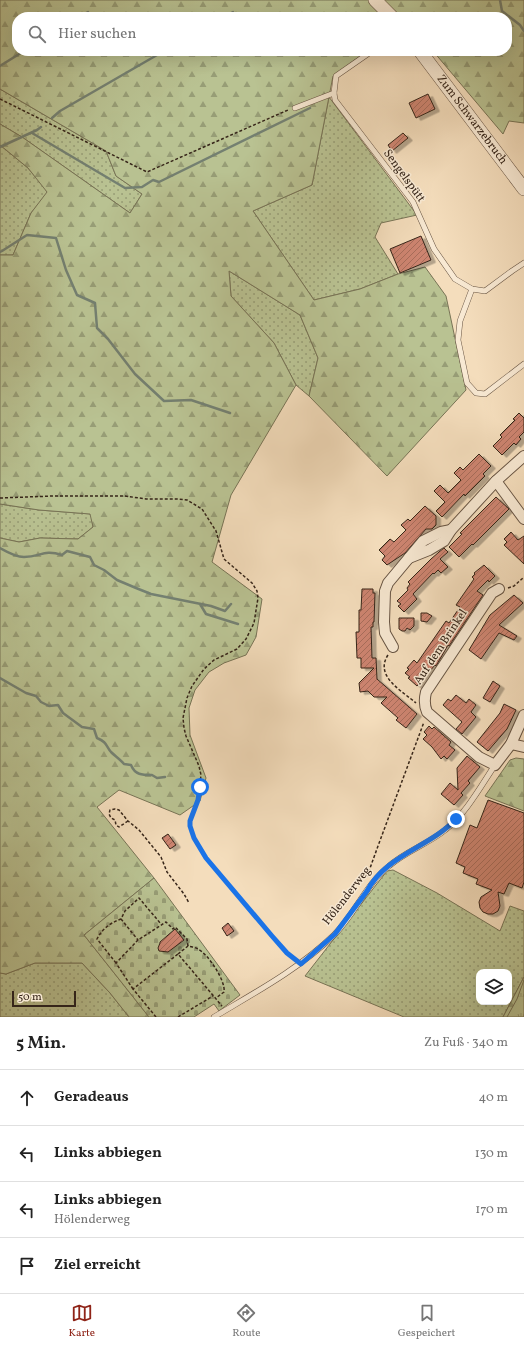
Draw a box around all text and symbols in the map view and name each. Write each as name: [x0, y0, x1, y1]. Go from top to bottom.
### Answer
search box: [12, 12, 512, 56]
icon: search: [26, 23, 48, 45]
text: Hier suchen: [58, 24, 136, 45]
street label: Zum Schwarzebruch: [433, 72, 511, 168]
street label: Sengelspütt: [379, 146, 429, 206]
street label: Auf dem Brinkel: [411, 606, 472, 688]
route start: [191, 778, 209, 796]
route end: [447, 810, 465, 828]
street label: Hölenderweg: [319, 863, 375, 929]
map controls: [476, 969, 512, 1005]
button: layers: [476, 969, 512, 1005]
scale bar: [12, 989, 76, 1008]
text: 50 m: [18, 990, 42, 1005]
text: 5 Min.: [16, 1032, 66, 1055]
text: Zu Fuß · 340 m: [424, 1034, 508, 1052]
icon: ahead: [16, 1087, 38, 1109]
text: Geradeaus: [54, 1087, 129, 1108]
text: 40 m: [479, 1089, 508, 1107]
icon: left: [16, 1143, 38, 1165]
text: Links abbiegen: [54, 1143, 162, 1164]
text: 130 m: [475, 1145, 508, 1163]
text: Links abbiegen: [54, 1190, 162, 1211]
icon: left: [16, 1199, 38, 1221]
text: 170 m: [475, 1201, 508, 1219]
text: Hölenderweg: [54, 1211, 130, 1229]
icon: arrive: [16, 1255, 38, 1277]
text: Ziel erreicht: [54, 1255, 141, 1276]
tab: Karte: [69, 1302, 95, 1341]
tab: Route: [232, 1302, 261, 1341]
tab: Gespeichert: [398, 1302, 455, 1341]

